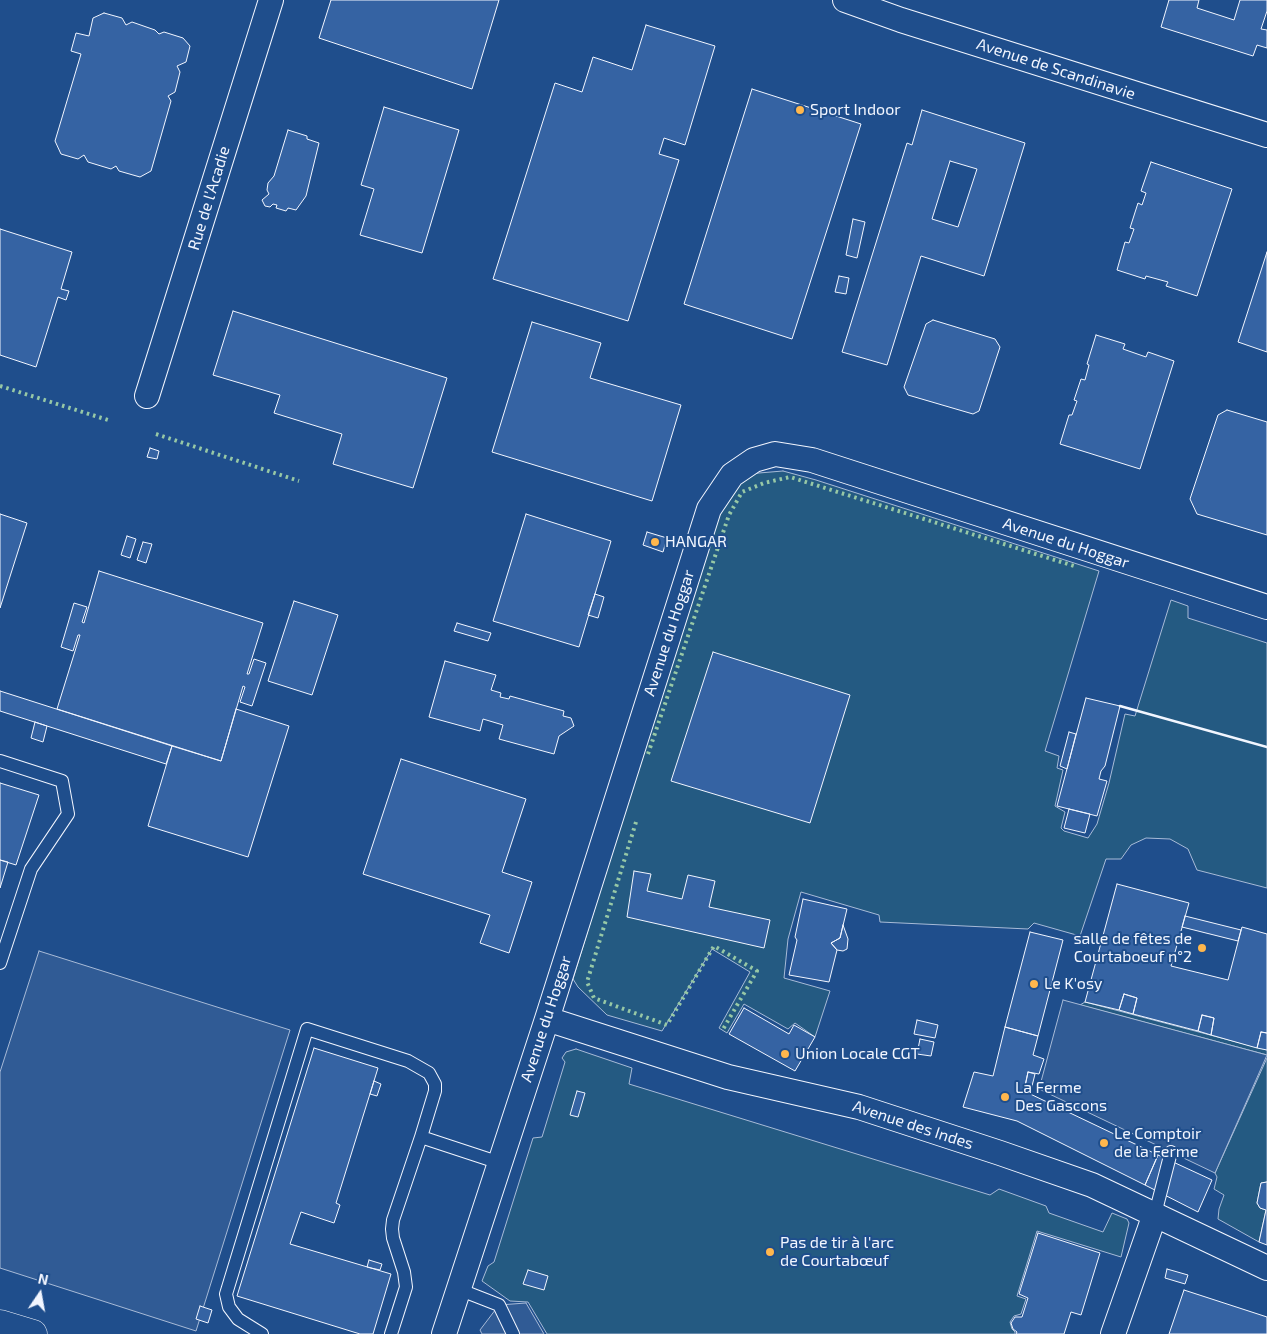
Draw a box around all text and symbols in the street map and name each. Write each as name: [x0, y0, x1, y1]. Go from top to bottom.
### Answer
street label: Avenue de Scandinavie: [974, 34, 1138, 104]
place label: Sport Indoor: [810, 100, 901, 120]
marker: Sport Indoor: [794, 104, 806, 116]
street label: Rue de l’Acadie: [184, 144, 234, 252]
street label: Avenue du Hoggar: [1000, 514, 1132, 572]
place label: HANGAR: [665, 532, 727, 552]
marker: HANGAR: [649, 536, 661, 548]
street label: Avenue du Hoggar: [640, 567, 698, 699]
place label: salle de fêtes de Courtaboeuf n°2: [1073, 929, 1192, 967]
marker: salle de fêtes de Courtaboeuf n°2: [1196, 942, 1208, 954]
street label: Avenue du Hoggar: [517, 953, 575, 1085]
place label: Le K'osy: [1044, 974, 1102, 994]
marker: Le K'osy: [1028, 978, 1040, 990]
place label: Union Locale CGT: [795, 1044, 920, 1064]
marker: Union Locale CGT: [779, 1048, 791, 1060]
place label: La Ferme Des Gascons: [1015, 1078, 1107, 1116]
marker: La Ferme Des Gascons: [999, 1091, 1011, 1103]
street label: Avenue des Indes: [850, 1096, 976, 1154]
place label: Le Comptoir de la Ferme: [1114, 1124, 1201, 1162]
marker: Le Comptoir de la Ferme: [1098, 1137, 1110, 1149]
place label: Pas de tir à l'arc de Courtabœuf: [780, 1233, 894, 1271]
marker: Pas de tir à l'arc de Courtabœuf: [764, 1246, 776, 1258]
north arrow: [15, 1269, 65, 1319]
text: N: [37, 1269, 50, 1288]

